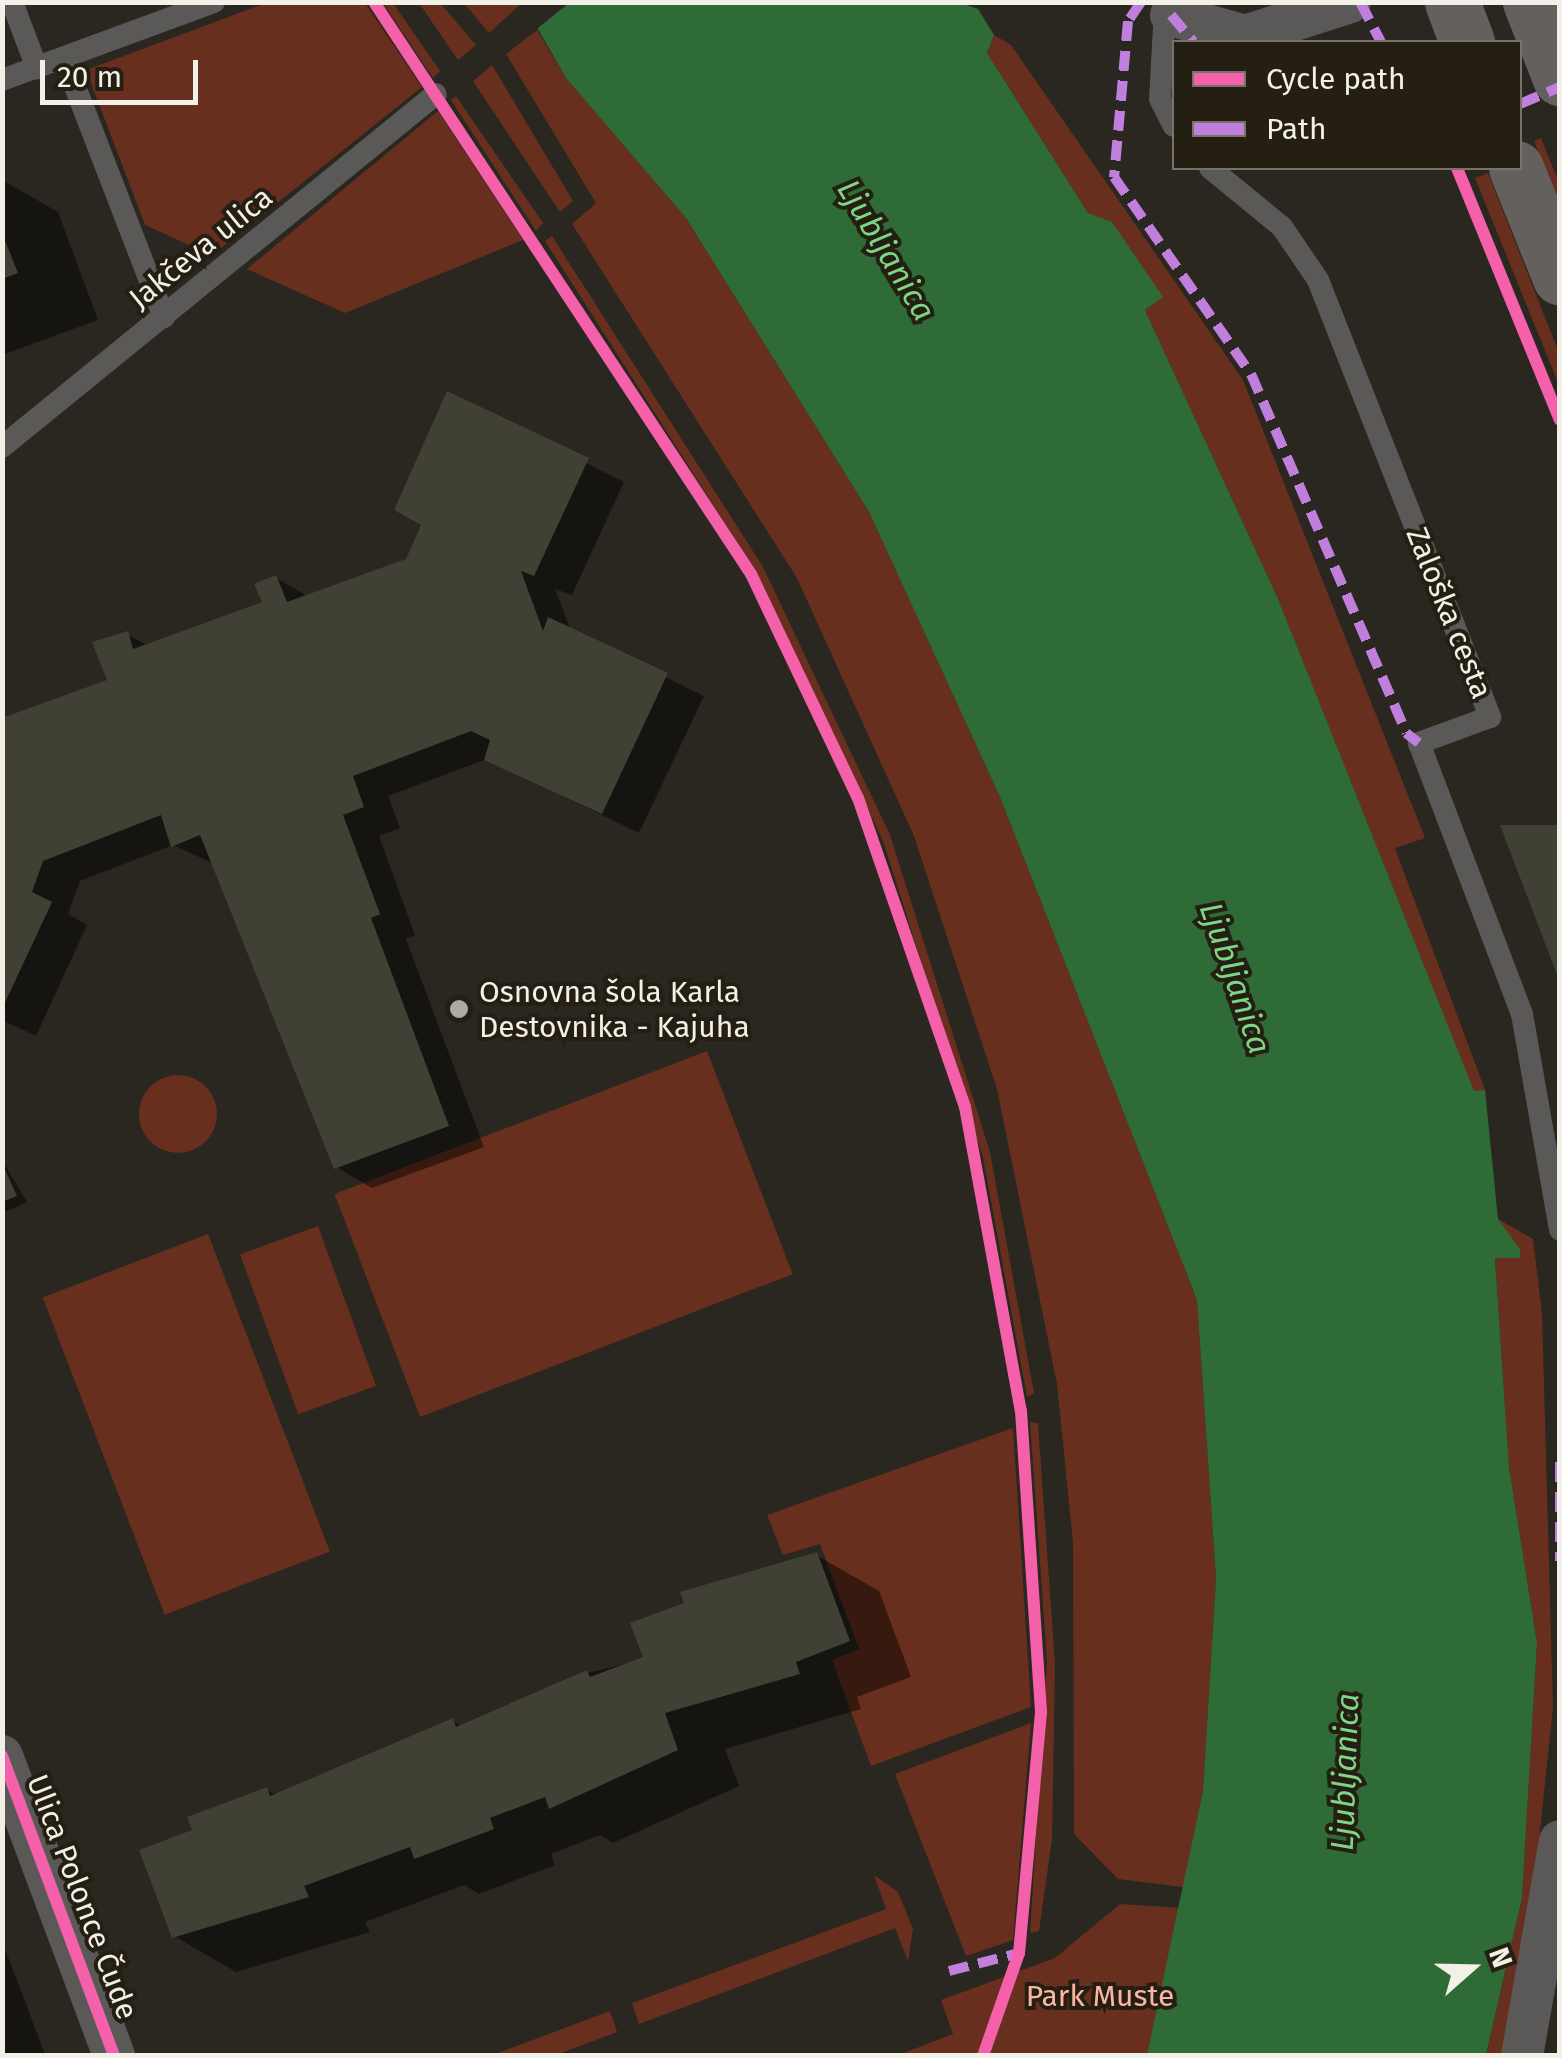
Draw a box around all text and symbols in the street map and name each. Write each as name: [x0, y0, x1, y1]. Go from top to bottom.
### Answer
scale bar: [45, 40, 202, 102]
legend: [1172, 40, 1522, 170]
text: 20 m: [57, 59, 122, 95]
text: Cycle path: [1266, 61, 1405, 97]
text: Path: [1266, 111, 1327, 147]
water label: Ljubljanica: [829, 173, 943, 327]
street label: Jakčeva ulica: [122, 179, 280, 317]
street label: Zaloška cesta: [1398, 522, 1500, 704]
water label: Ljubljanica: [1191, 897, 1279, 1059]
place label: Osnovna šola Karla Destovnika - Kajuha: [479, 974, 750, 1044]
marker: Osnovna šola Karla Destovnika - Kajuha: [448, 998, 470, 1020]
water label: Ljubljanica: [1323, 1693, 1367, 1851]
street label: Ulica Polonce Čude: [19, 1770, 145, 2024]
north arrow: [1422, 1918, 1522, 2018]
text: N: [1482, 1943, 1519, 1972]
park label: Park Muste: [1026, 1978, 1174, 2014]

